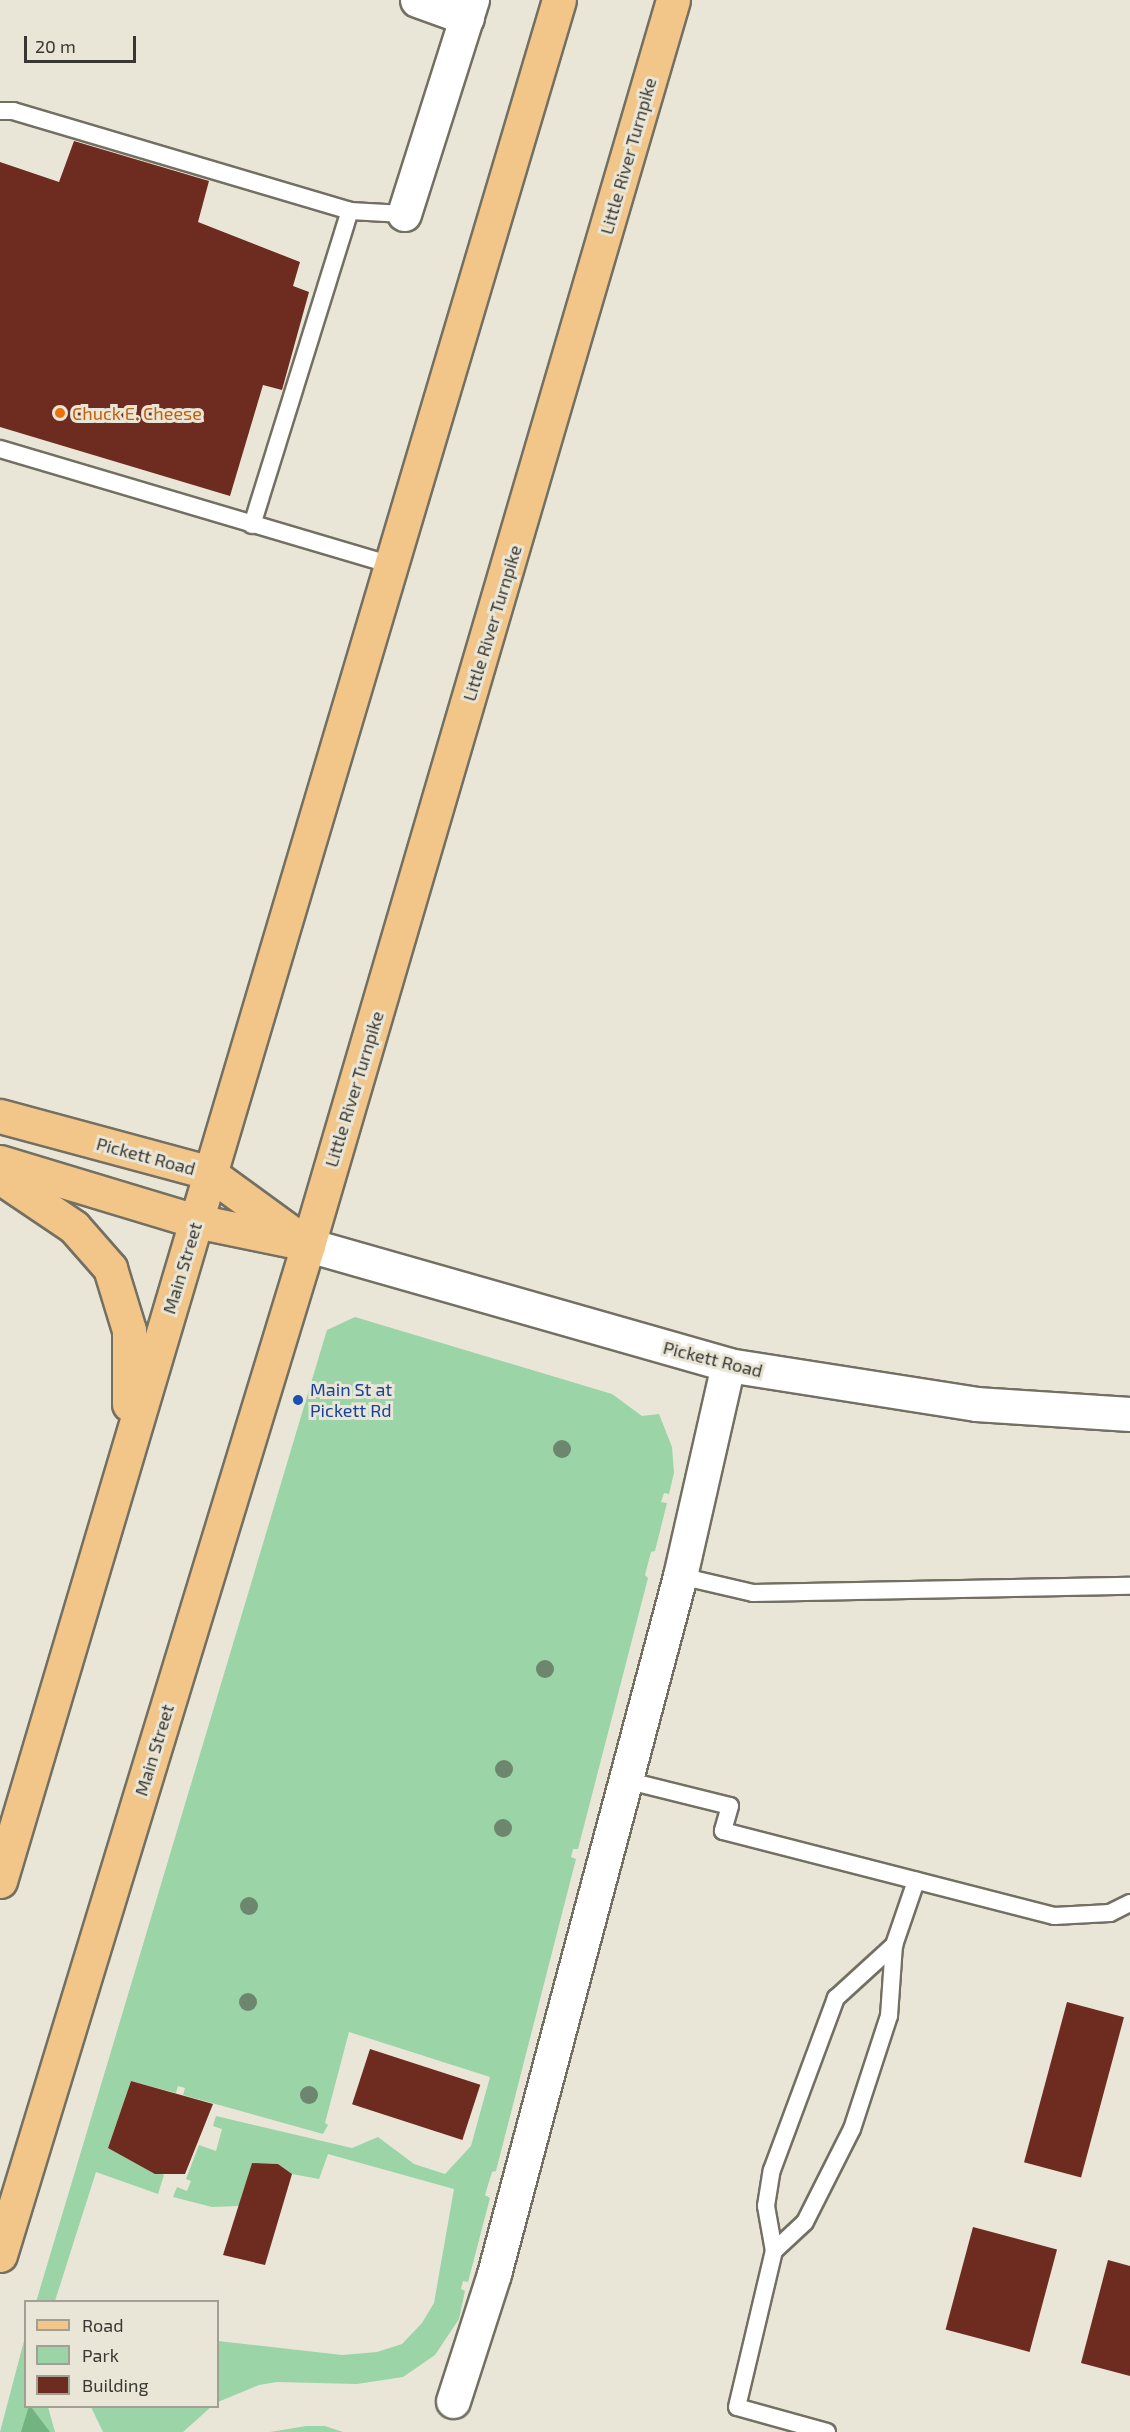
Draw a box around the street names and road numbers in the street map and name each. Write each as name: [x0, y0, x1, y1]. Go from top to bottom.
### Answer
street label: Little River Turnpike: [595, 75, 661, 237]
street label: Little River Turnpike: [458, 542, 526, 704]
street label: Little River Turnpike: [320, 1008, 388, 1170]
street label: Pickett Road: [94, 1132, 198, 1180]
street label: Main Street: [158, 1220, 206, 1316]
street label: Pickett Road: [661, 1336, 765, 1382]
street label: Main Street: [130, 1702, 178, 1798]

